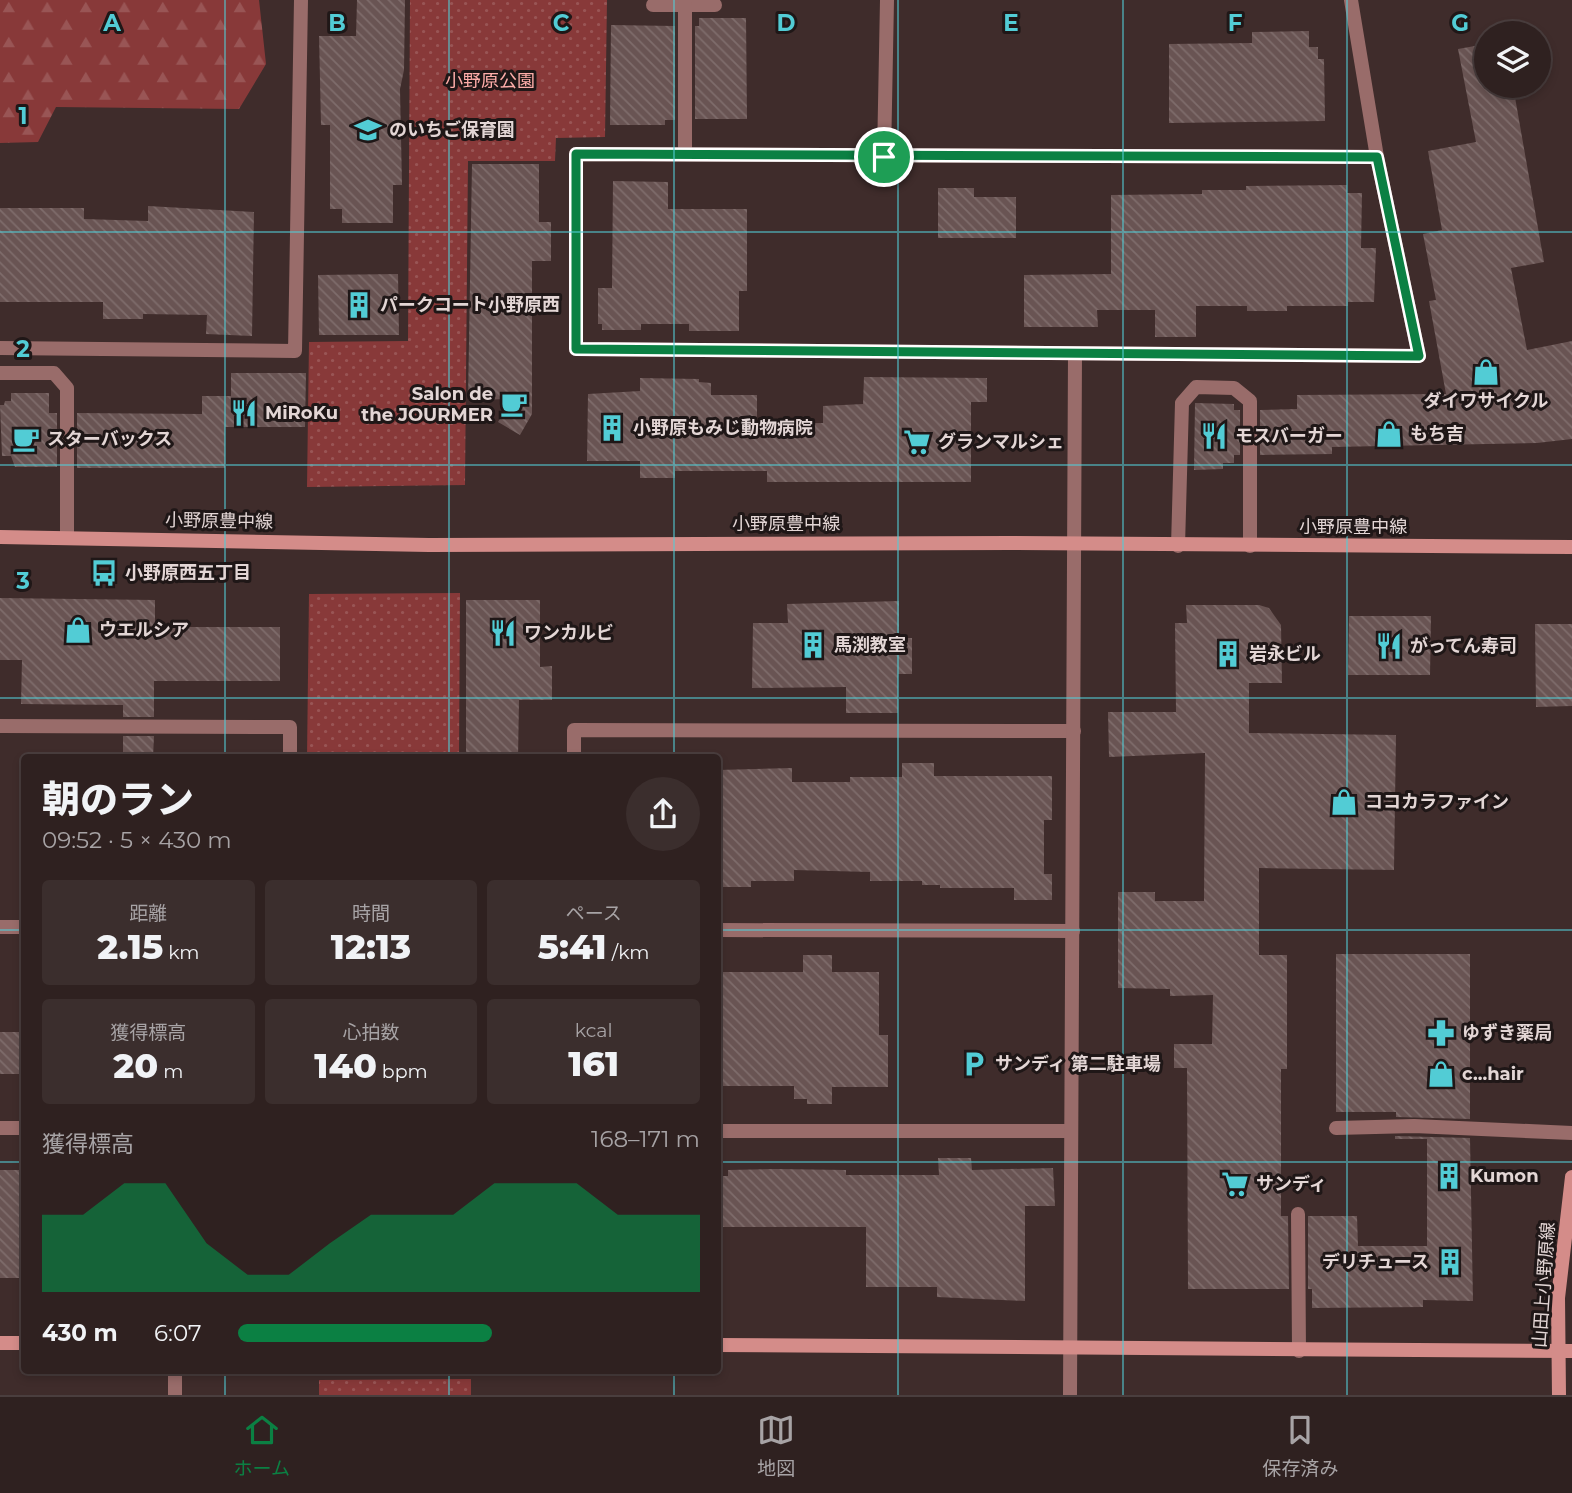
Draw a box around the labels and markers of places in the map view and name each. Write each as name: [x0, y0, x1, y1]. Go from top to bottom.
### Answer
school or university icon: のいちご保育園: [353, 115, 383, 145]
place label: のいちご保育園: [389, 119, 515, 141]
pin: [854, 127, 914, 187]
building icon: パークコート小野原西: [344, 290, 374, 320]
place label: パークコート小野原西: [380, 294, 560, 316]
shop icon: ダイワサイクル: [1471, 357, 1501, 387]
place label: Salon de the JOURMER: [361, 383, 493, 426]
cafe icon: Salon de the JOURMER: [499, 389, 529, 419]
place label: ダイワサイクル: [1423, 390, 1549, 412]
restaurant icon: MiRoKu: [229, 398, 259, 428]
place label: MiRoKu: [265, 402, 338, 424]
building icon: 小野原もみじ動物病院: [597, 413, 627, 443]
place label: 小野原もみじ動物病院: [633, 417, 813, 439]
shop icon: もち吉: [1374, 419, 1404, 449]
restaurant icon: モスバーガー: [1199, 421, 1229, 451]
place label: もち吉: [1410, 423, 1464, 445]
cafe icon: スターバックス: [11, 424, 41, 454]
place label: モスバーガー: [1235, 425, 1343, 447]
supermarket icon: グランマルシェ: [902, 427, 932, 457]
place label: スターバックス: [47, 428, 172, 450]
place label: グランマルシェ: [938, 431, 1064, 453]
bus stop icon: 小野原西五丁目: [89, 558, 119, 588]
place label: 小野原西五丁目: [125, 562, 251, 584]
shop icon: ウエルシア: [63, 615, 93, 645]
restaurant icon: ワンカルビ: [488, 618, 518, 648]
place label: ウエルシア: [99, 619, 189, 641]
place label: ワンカルビ: [524, 622, 614, 644]
building icon: 馬渕教室: [798, 630, 828, 660]
restaurant icon: がってん寿司: [1374, 631, 1404, 661]
place label: 馬渕教室: [834, 634, 906, 656]
place label: がってん寿司: [1410, 635, 1517, 657]
building icon: 岩永ビル: [1213, 639, 1243, 669]
place label: 岩永ビル: [1249, 643, 1321, 665]
shop icon: ココカラファイン: [1329, 787, 1359, 817]
place label: ココカラファイン: [1365, 791, 1509, 813]
pharmacy icon: ゆずき薬局: [1426, 1018, 1456, 1048]
place label: ゆずき薬局: [1462, 1022, 1552, 1044]
parking icon: サンディ 第二駐車場: [959, 1049, 989, 1079]
place label: サンディ 第二駐車場: [995, 1053, 1161, 1075]
shop icon: c...hair: [1426, 1059, 1456, 1089]
place label: c...hair: [1462, 1063, 1524, 1085]
building icon: Kumon: [1434, 1161, 1464, 1191]
place label: Kumon: [1470, 1165, 1539, 1187]
supermarket icon: サンディ: [1220, 1169, 1250, 1199]
place label: サンディ: [1256, 1173, 1327, 1195]
building icon: デリチュース: [1435, 1247, 1465, 1277]
place label: デリチュース: [1322, 1251, 1429, 1273]

